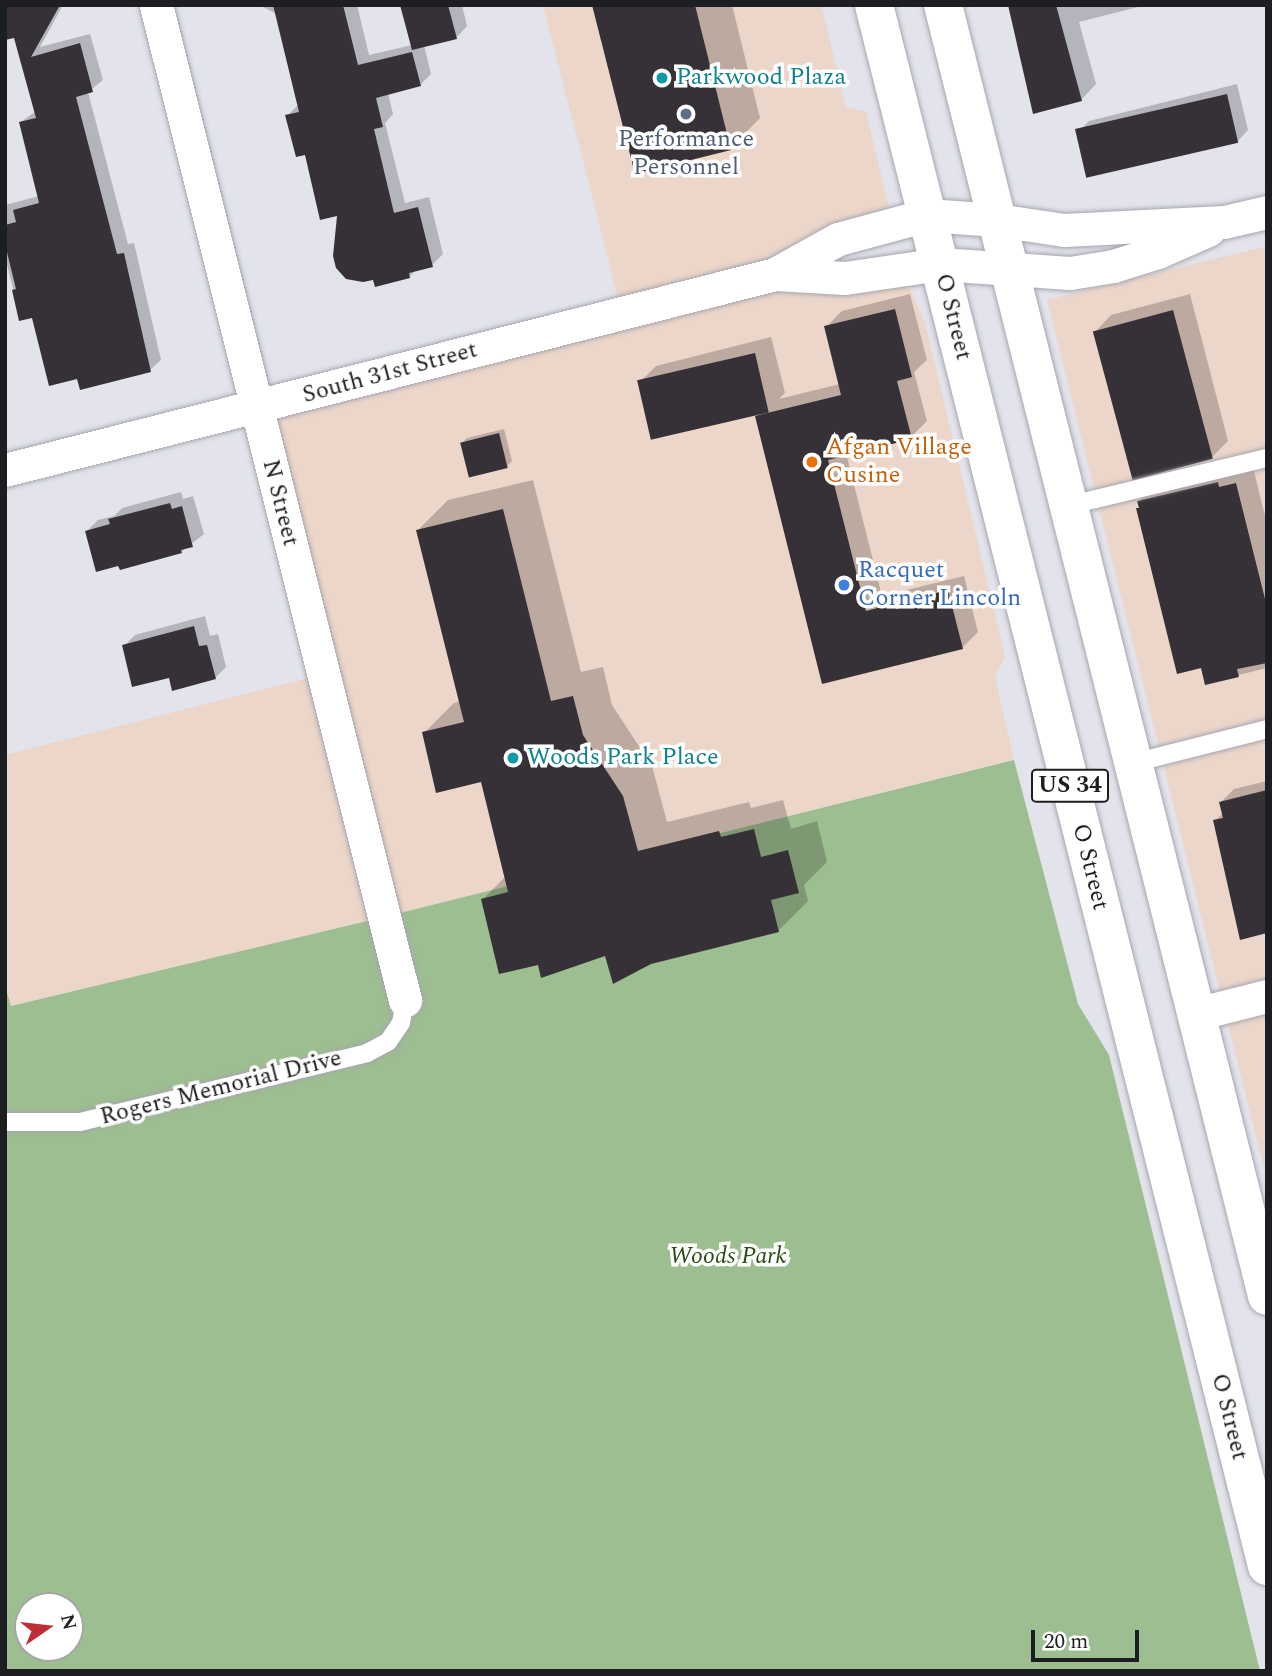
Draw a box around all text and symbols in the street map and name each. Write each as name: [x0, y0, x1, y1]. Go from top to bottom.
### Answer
place label: Parkwood Plaza: [676, 64, 846, 92]
marker: Parkwood Plaza: [654, 70, 670, 86]
marker: Performance Personnel: [678, 106, 694, 122]
place label: Performance Personnel: [618, 126, 754, 182]
street label: O Street: [928, 271, 978, 363]
street label: South 31st Street: [299, 336, 481, 410]
place label: Afgan Village Cusine: [826, 434, 972, 490]
marker: Afgan Village Cusine: [804, 454, 820, 470]
street label: N Street: [255, 457, 305, 549]
place label: Racquet Corner Lincoln: [858, 557, 1021, 613]
marker: Racquet Corner Lincoln: [836, 577, 852, 593]
place label: Woods Park Place: [527, 744, 719, 772]
marker: Woods Park Place: [505, 750, 521, 766]
road number: US 34: [1030, 766, 1110, 806]
street label: O Street: [1065, 821, 1115, 913]
street label: Rogers Memorial Drive: [97, 1044, 345, 1132]
park label: Woods Park: [669, 1243, 787, 1271]
street label: O Street: [1204, 1371, 1254, 1463]
north arrow: [14, 1592, 84, 1662]
text: N: [52, 1611, 84, 1633]
scale bar: [1034, 1616, 1142, 1660]
text: 20 m: [1044, 1626, 1088, 1658]

